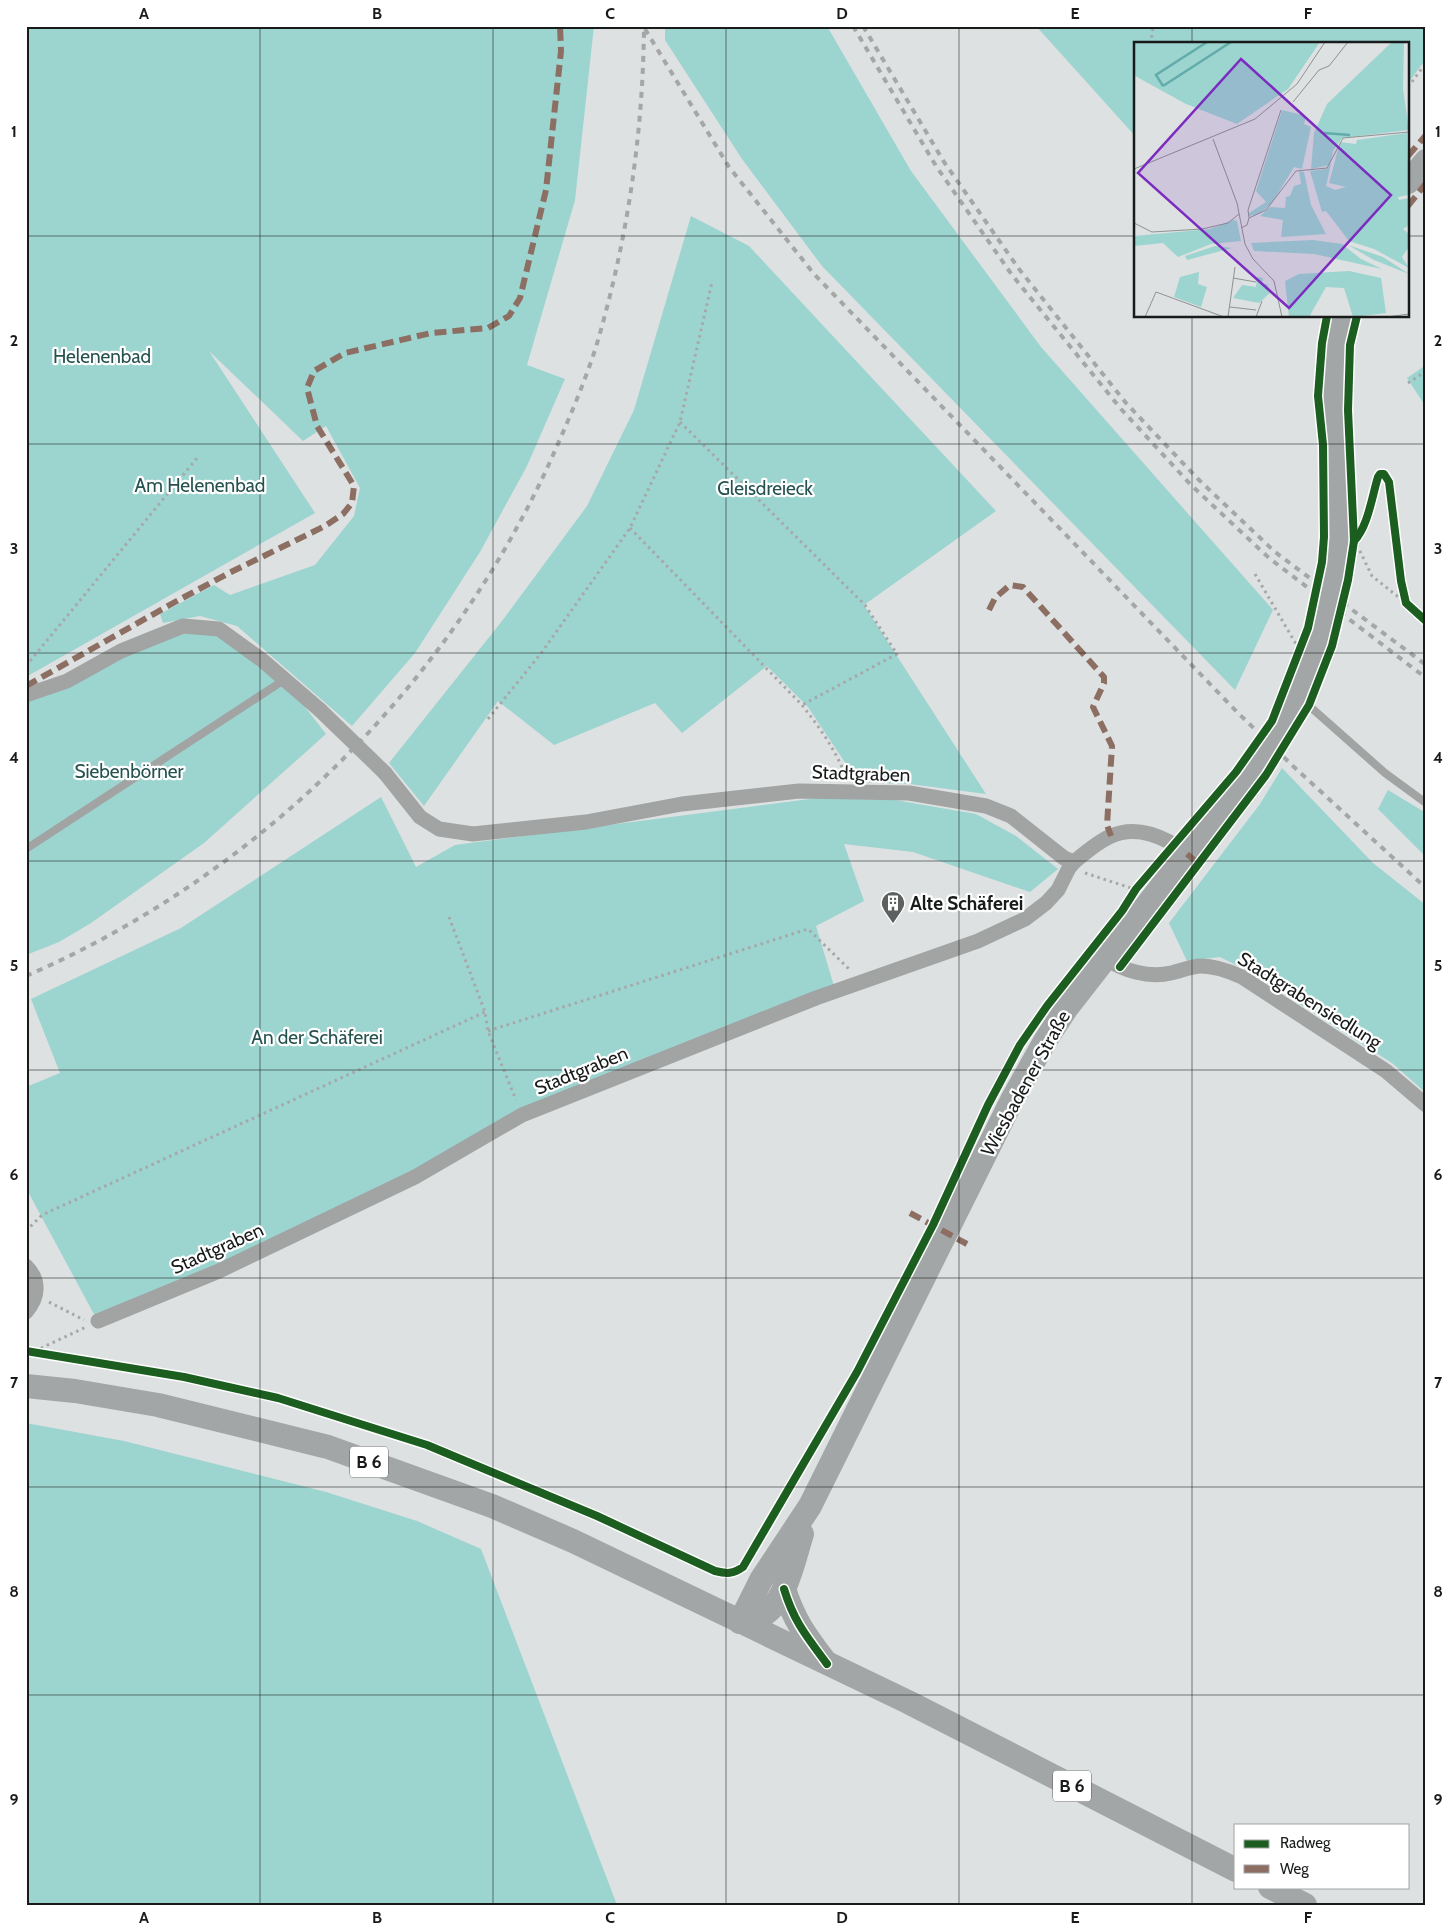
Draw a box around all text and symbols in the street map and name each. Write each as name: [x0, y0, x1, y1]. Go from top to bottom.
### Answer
text: A: [139, 4, 149, 23]
text: B: [372, 4, 382, 23]
text: C: [605, 4, 615, 23]
text: D: [836, 4, 848, 23]
text: E: [1070, 4, 1080, 23]
text: F: [1304, 4, 1313, 23]
inset map: [1134, 42, 1410, 318]
text: 1: [11, 122, 17, 141]
text: 1: [1435, 122, 1441, 141]
text: 2: [10, 331, 18, 350]
text: 2: [1434, 331, 1442, 350]
park label: Helenenbad: [53, 345, 151, 368]
park label: Am Helenenbad: [135, 474, 265, 497]
park label: Gleisdreieck: [717, 477, 813, 500]
text: 3: [10, 539, 18, 558]
text: 3: [1434, 539, 1442, 558]
text: 4: [9, 748, 19, 767]
text: 4: [1433, 748, 1443, 767]
park label: Siebenbörner: [75, 760, 183, 783]
street label: Stadtgraben: [811, 760, 911, 787]
building icon: Alte Schäferei: [880, 890, 906, 924]
place label: Alte Schäferei: [910, 892, 1023, 915]
street label: Stadtgrabensiedlung: [1234, 947, 1386, 1054]
text: 5: [10, 956, 18, 975]
text: 5: [1434, 956, 1442, 975]
street label: Wiesbadener Straße: [976, 1006, 1075, 1160]
park label: An der Schäferei: [251, 1026, 383, 1049]
street label: Stadtgraben: [531, 1041, 631, 1100]
text: 6: [10, 1165, 19, 1184]
text: 6: [1434, 1165, 1443, 1184]
street label: Stadtgraben: [167, 1218, 267, 1279]
text: 7: [10, 1373, 19, 1392]
text: 7: [1434, 1373, 1443, 1392]
road number: B 6: [350, 1446, 388, 1478]
text: 8: [9, 1582, 19, 1601]
text: 8: [1433, 1582, 1443, 1601]
road number: B 6: [1053, 1770, 1091, 1802]
text: 9: [10, 1790, 19, 1809]
text: 9: [1434, 1790, 1443, 1809]
legend: [1234, 1824, 1410, 1888]
text: Radweg: [1280, 1834, 1331, 1852]
text: Weg: [1280, 1860, 1309, 1878]
text: A: [139, 1908, 149, 1927]
text: B: [372, 1908, 382, 1927]
text: C: [605, 1908, 615, 1927]
text: D: [836, 1908, 848, 1927]
text: E: [1070, 1908, 1080, 1927]
text: F: [1304, 1908, 1313, 1927]

